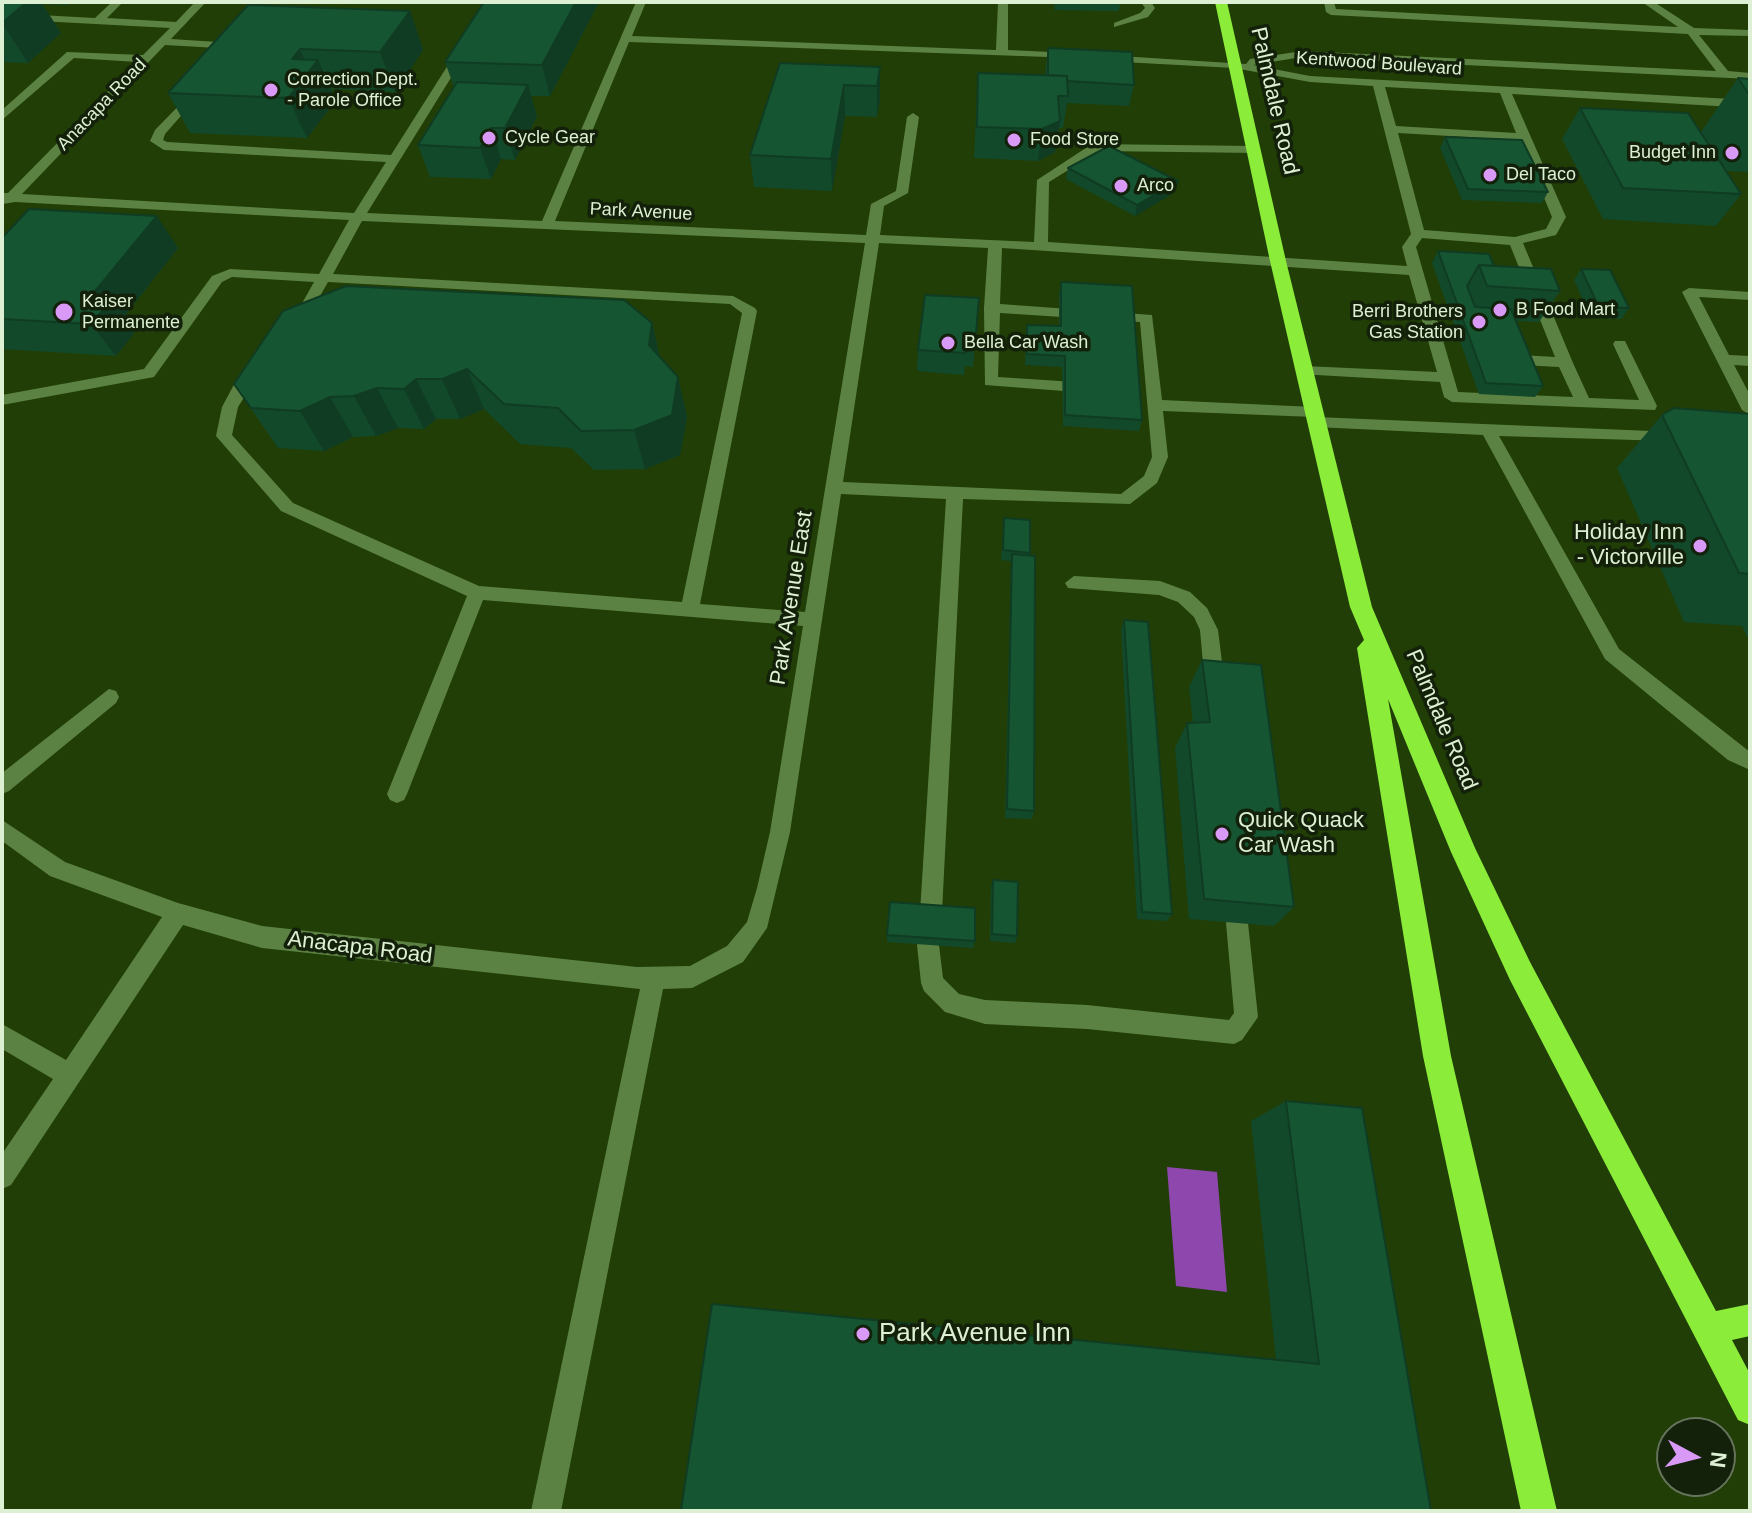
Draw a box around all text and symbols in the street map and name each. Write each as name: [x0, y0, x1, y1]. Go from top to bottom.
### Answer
street label: Palmdale Road: [1244, 25, 1304, 177]
street label: Kentwood Boulevard: [1295, 47, 1463, 81]
street label: Anacapa Road: [53, 55, 151, 155]
place label: Correction Dept. - Parole Office: [287, 69, 418, 112]
marker: Correction Dept. - Parole Office: [262, 81, 280, 99]
place label: Cycle Gear: [505, 127, 595, 149]
marker: Cycle Gear: [480, 129, 498, 147]
place label: Food Store: [1030, 129, 1119, 151]
marker: Food Store: [1005, 131, 1023, 149]
place label: Budget Inn: [1629, 142, 1716, 164]
marker: Budget Inn: [1723, 144, 1741, 162]
place label: Del Taco: [1506, 164, 1576, 186]
marker: Del Taco: [1481, 166, 1499, 184]
place label: Arco: [1137, 175, 1174, 197]
marker: Arco: [1112, 177, 1130, 195]
street label: Park Avenue: [589, 199, 693, 225]
place label: Kaiser Permanente: [82, 291, 180, 334]
place label: B Food Mart: [1516, 299, 1615, 321]
marker: Kaiser Permanente: [53, 301, 75, 323]
place label: Berri Brothers Gas Station: [1352, 301, 1463, 344]
marker: B Food Mart: [1491, 301, 1509, 319]
marker: Berri Brothers Gas Station: [1470, 313, 1488, 331]
place label: Bella Car Wash: [964, 332, 1088, 354]
marker: Bella Car Wash: [939, 334, 957, 352]
street label: Park Avenue East: [765, 509, 819, 687]
place label: Holiday Inn - Victorville: [1574, 520, 1684, 572]
marker: Holiday Inn - Victorville: [1691, 537, 1709, 555]
street label: Palmdale Road: [1399, 646, 1483, 794]
place label: Quick Quack Car Wash: [1238, 808, 1364, 860]
marker: Quick Quack Car Wash: [1213, 825, 1231, 843]
street label: Anacapa Road: [286, 926, 434, 970]
place label: Park Avenue Inn: [879, 1318, 1071, 1350]
marker: Park Avenue Inn: [854, 1325, 872, 1343]
north arrow: [1656, 1417, 1736, 1497]
text: N: [1705, 1450, 1732, 1469]

